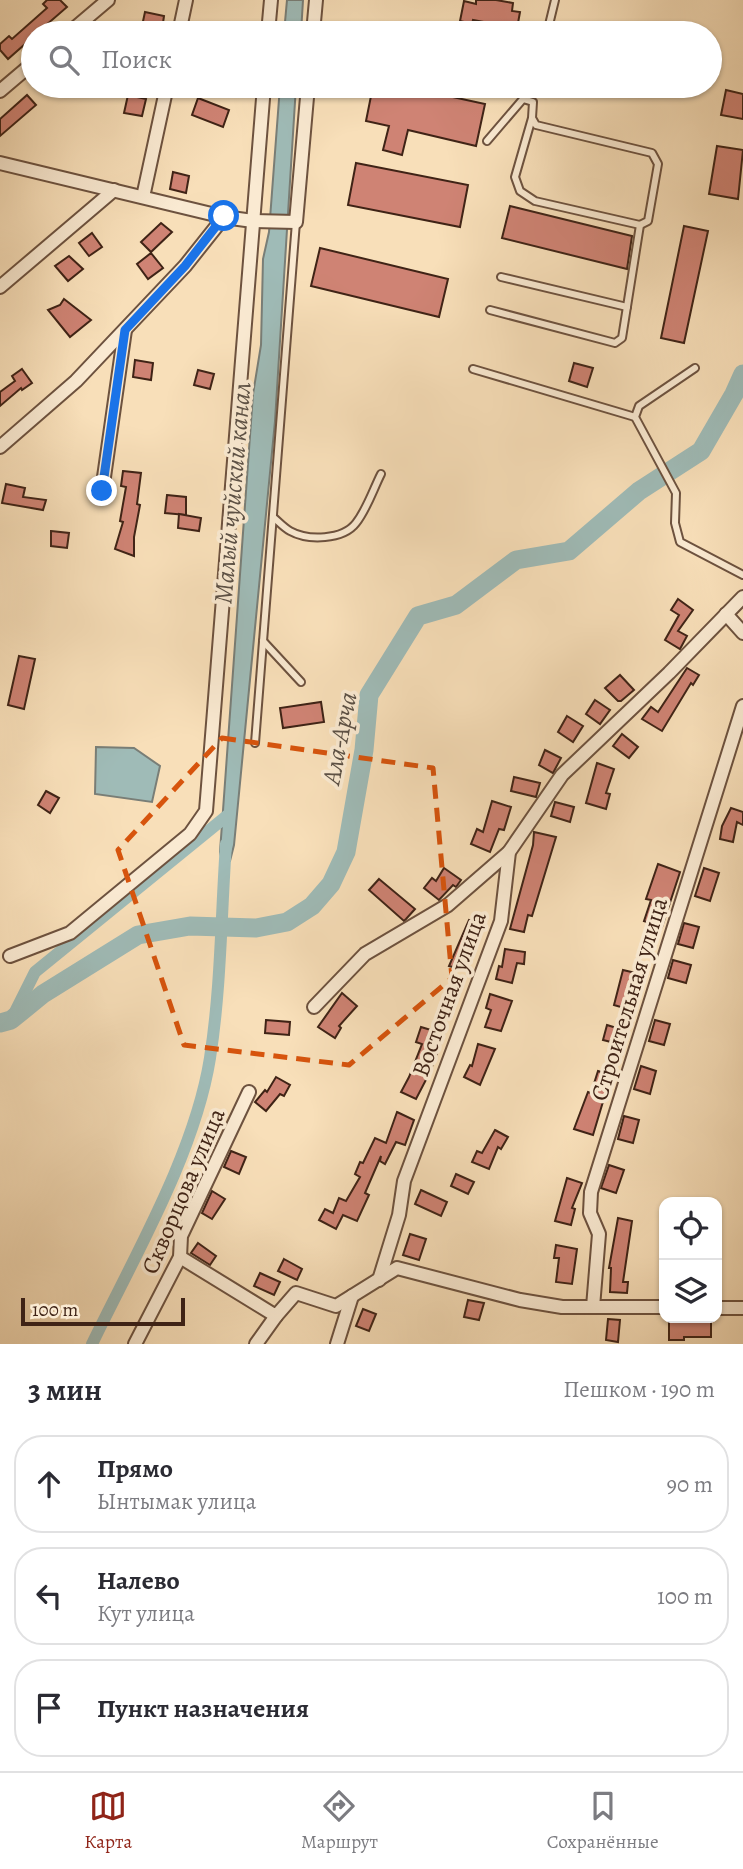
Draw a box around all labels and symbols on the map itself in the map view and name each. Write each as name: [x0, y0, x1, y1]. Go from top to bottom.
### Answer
route start: [208, 200, 239, 231]
water label: Малый чуйский канал: [205, 380, 260, 605]
route end: [86, 475, 117, 506]
water label: Ала-Арча: [313, 689, 366, 789]
street label: Строительная улица: [583, 893, 675, 1105]
street label: Восточная улица: [404, 907, 494, 1081]
street label: Скворцова улица: [134, 1103, 232, 1279]
scale bar: [21, 1295, 186, 1327]

